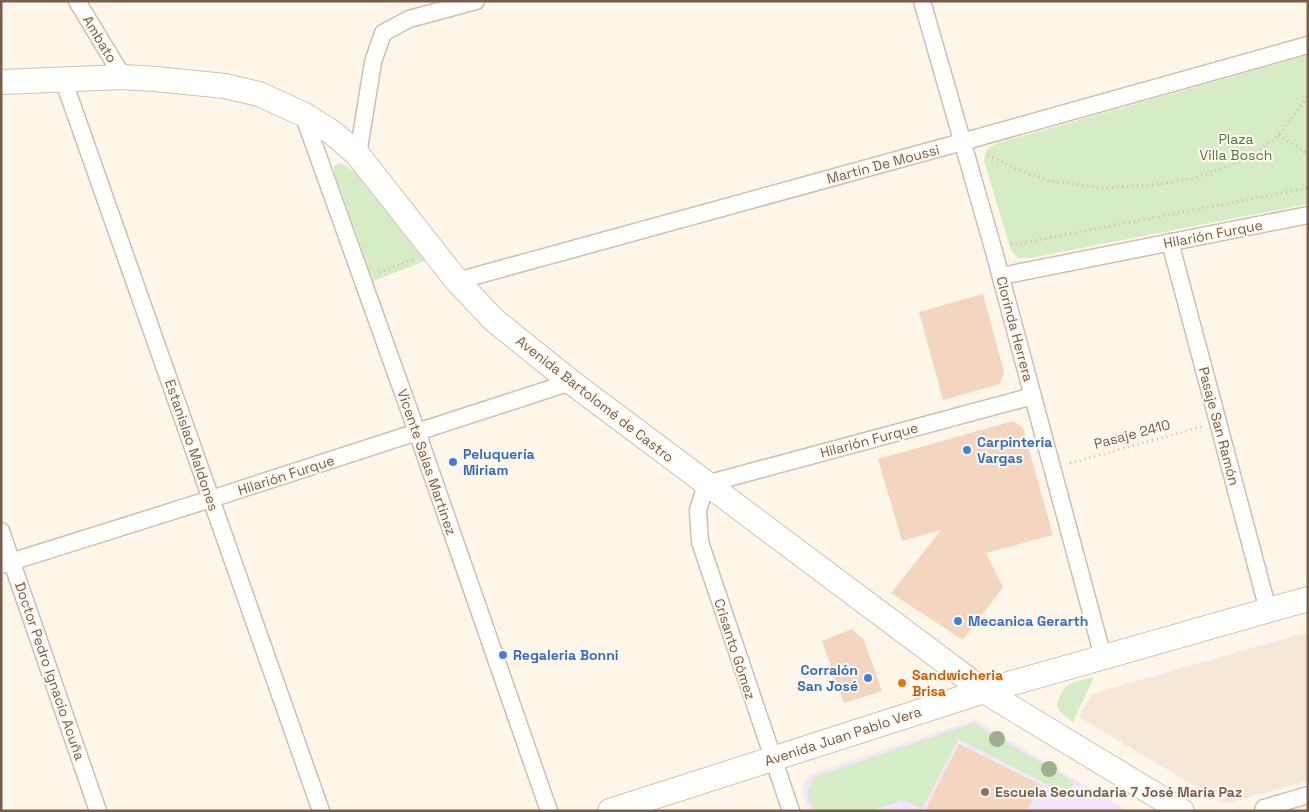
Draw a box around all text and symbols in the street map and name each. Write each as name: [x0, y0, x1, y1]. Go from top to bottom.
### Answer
street label: Ambato: [79, 12, 121, 66]
park label: Plaza Villa Bosch: [1200, 130, 1272, 164]
street label: Martín De Moussi: [825, 140, 941, 188]
street label: Hilarión Furque: [1162, 216, 1264, 252]
street label: Clorinda Herrera: [992, 274, 1038, 384]
street label: Avenida Bartolomé de Castro: [512, 332, 678, 466]
street label: Pasaje San Ramón: [1195, 365, 1243, 487]
street label: Estanislao Maldones: [161, 377, 223, 513]
street label: Vicente Salas Martinez: [394, 387, 460, 537]
street label: Pasaje 2410: [1092, 415, 1172, 453]
street label: Hilarión Furque: [818, 418, 920, 462]
place label: Carpinteria Vargas: [977, 433, 1052, 467]
marker: Carpinteria Vargas: [961, 444, 973, 456]
place label: Peluquería Miriam: [463, 445, 535, 479]
street label: Hilarión Furque: [235, 451, 337, 499]
marker: Peluquería Miriam: [447, 456, 459, 468]
street label: Doctor Pedro Ignacio Acuña: [11, 579, 89, 763]
street label: Crisanto Gómez: [710, 596, 760, 702]
place label: Mecanica Gerarth: [968, 612, 1088, 630]
marker: Mecanica Gerarth: [952, 615, 964, 627]
place label: Regaleria Bonni: [513, 646, 619, 664]
marker: Regaleria Bonni: [497, 649, 509, 661]
place label: Corralón San José: [797, 661, 858, 695]
place label: Sandwicheria Brisa: [912, 666, 1003, 700]
marker: Corralón San José: [862, 672, 874, 684]
marker: Sandwicheria Brisa: [896, 677, 908, 689]
street label: Avenida Juan Pablo Vera: [762, 702, 924, 770]
place label: Escuela Secundaria 7 José María Paz: [995, 783, 1242, 801]
marker: Escuela Secundaria 7 José María Paz: [979, 786, 991, 798]

